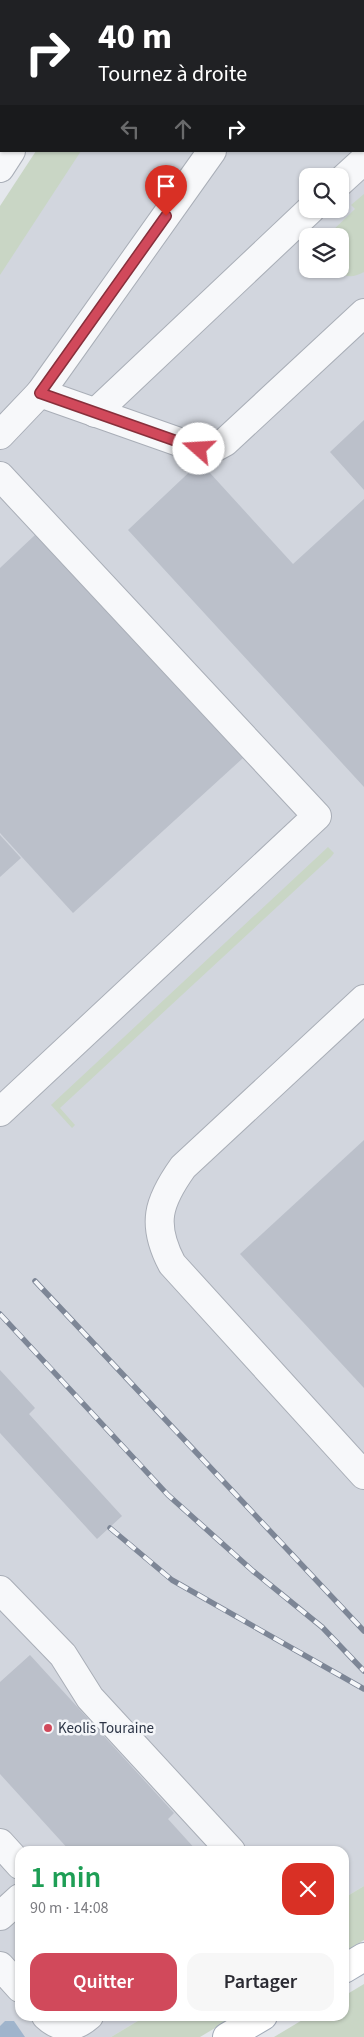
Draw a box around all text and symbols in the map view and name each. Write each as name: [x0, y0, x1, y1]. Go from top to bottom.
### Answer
text: 40 m: [98, 12, 172, 62]
icon: right: [15, 20, 80, 85]
text: Tournez à droite: [98, 58, 247, 90]
icon: left: [116, 115, 144, 143]
icon: ahead: [169, 115, 197, 143]
icon: right: [222, 115, 250, 143]
pin: [145, 165, 187, 216]
map controls: [299, 168, 349, 278]
button: search: [299, 168, 349, 218]
icon: arrive: [152, 172, 180, 200]
button: layers: [299, 228, 349, 278]
position arrow: [172, 422, 224, 474]
place label: Keolis Touraine: [58, 1718, 154, 1739]
marker: Keolis Touraine: [42, 1722, 54, 1734]
text: 1 min: [30, 1856, 101, 1899]
button: close: [282, 1863, 334, 1915]
text: 90 m · 14:08: [30, 1897, 109, 1919]
button: Quitter: [30, 1953, 177, 2011]
button: Partager: [187, 1953, 334, 2011]

